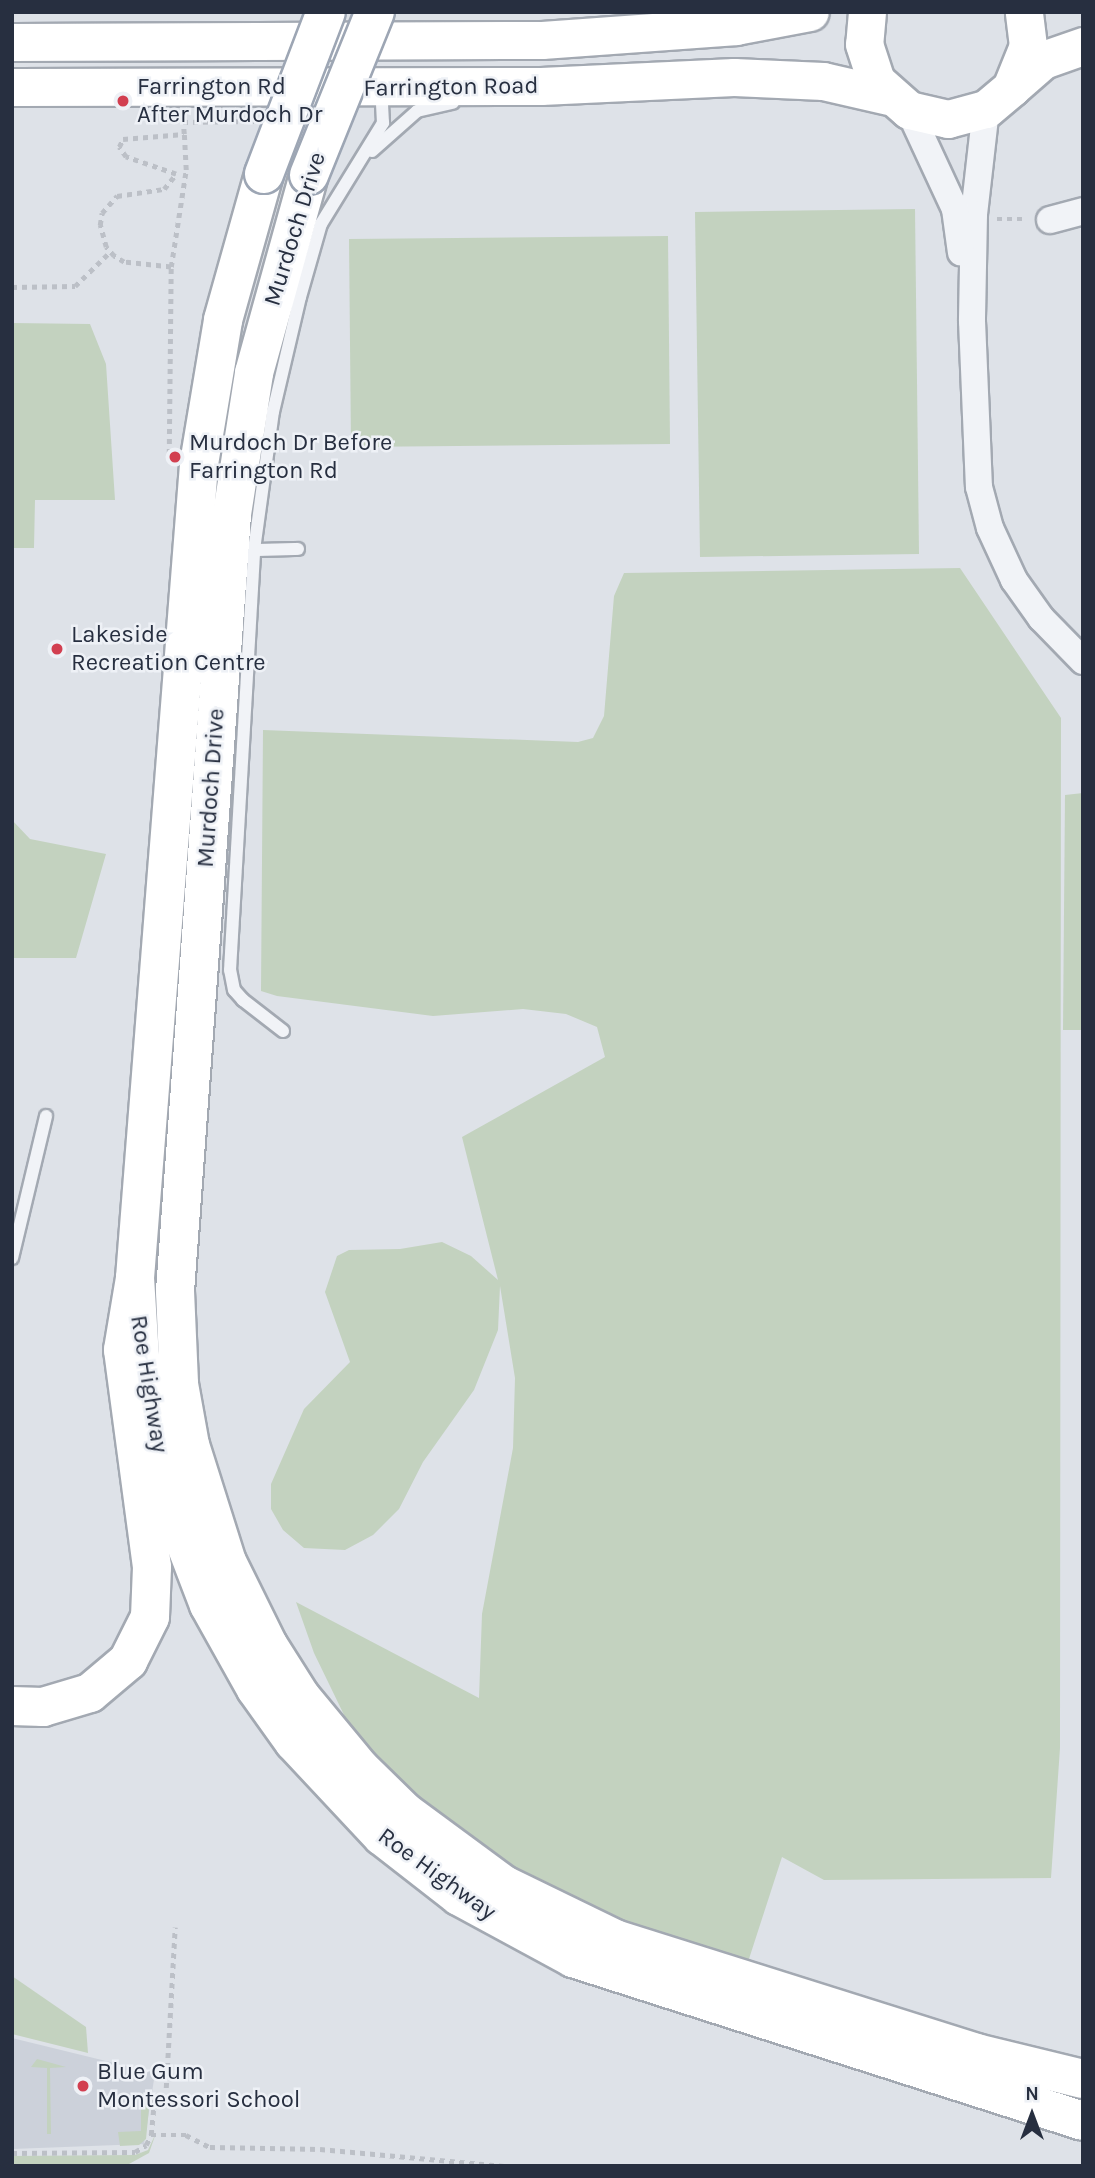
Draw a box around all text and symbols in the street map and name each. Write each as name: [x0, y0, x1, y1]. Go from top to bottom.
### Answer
street label: Farrington Road: [363, 71, 539, 103]
place label: Farrington Rd After Murdoch Dr: [137, 73, 322, 129]
marker: Farrington Rd After Murdoch Dr: [115, 93, 131, 109]
street label: Murdoch Drive: [258, 149, 332, 309]
place label: Murdoch Dr Before Farrington Rd: [189, 429, 392, 485]
marker: Murdoch Dr Before Farrington Rd: [167, 449, 183, 465]
place label: Lakeside Recreation Centre: [71, 621, 266, 677]
marker: Lakeside Recreation Centre: [49, 641, 65, 657]
street label: Murdoch Drive: [191, 707, 231, 869]
street label: Roe Highway: [124, 1313, 174, 1455]
street label: Roe Highway: [372, 1822, 502, 1926]
place label: Blue Gum Montessori School: [97, 2058, 300, 2114]
marker: Blue Gum Montessori School: [75, 2078, 91, 2094]
north arrow: [997, 2080, 1067, 2150]
text: N: [1025, 2083, 1039, 2105]

